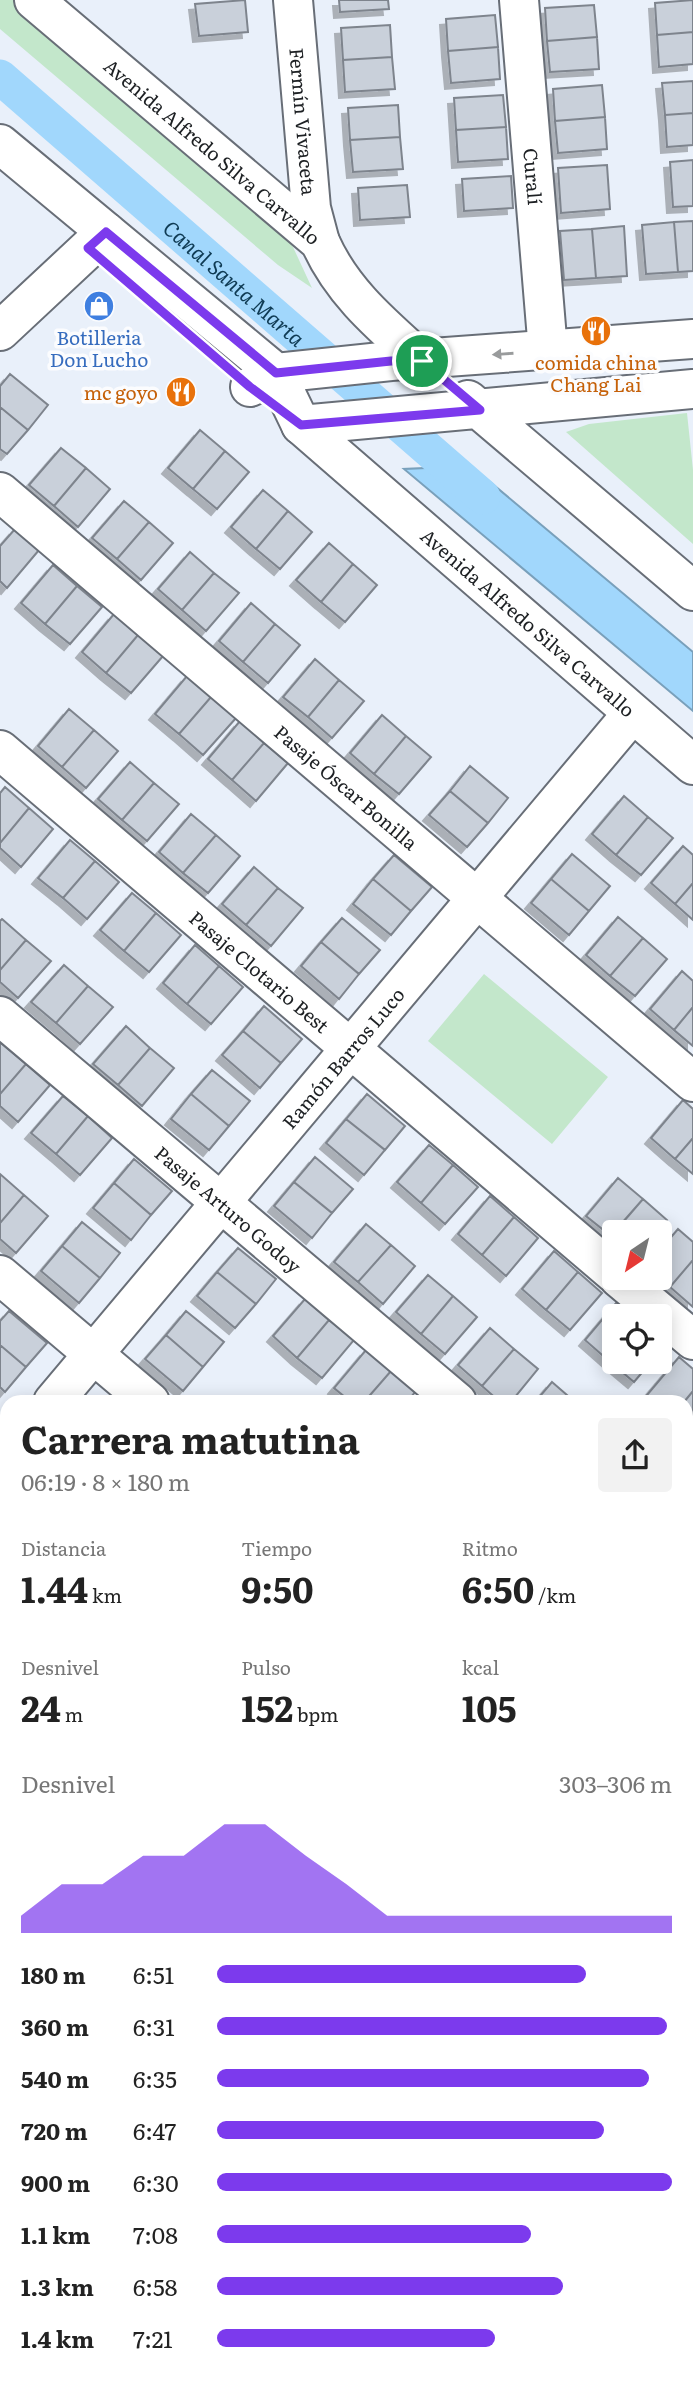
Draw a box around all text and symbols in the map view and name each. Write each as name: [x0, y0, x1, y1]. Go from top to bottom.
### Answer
street label: Fermín Vivaceta: [283, 47, 324, 197]
street label: Avenida Alfredo Silva Carvallo: [98, 51, 327, 251]
street label: Curalí: [517, 147, 550, 206]
water label: Canal Santa Marta: [158, 211, 313, 352]
shop icon: Botilleria Don Lucho: [82, 289, 116, 323]
restaurant icon: comida china Chang Lai: [579, 314, 613, 348]
place label: Botilleria Don Lucho: [50, 323, 148, 373]
pin: [392, 331, 452, 391]
icon: arrive: [403, 342, 441, 380]
place label: comida china Chang Lai: [535, 348, 658, 398]
one-way arrow: [492, 349, 514, 360]
restaurant icon: mc goyo: [164, 375, 198, 409]
place label: mc goyo: [84, 378, 158, 406]
street label: Avenida Alfredo Silva Carvallo: [415, 521, 642, 723]
street label: Pasaje Óscar Bonilla: [269, 718, 425, 857]
street label: Pasaje Clotario Best: [184, 903, 336, 1039]
street label: Ramón Barros Luco: [275, 981, 411, 1135]
street label: Pasaje Arturo Godoy: [149, 1139, 308, 1279]
north arrow: [602, 1220, 672, 1290]
map controls: [602, 1220, 672, 1374]
button: locate: [602, 1304, 672, 1374]
text: Carrera matutina: [21, 1409, 360, 1466]
button: share: [598, 1418, 672, 1492]
text: 06:19 · 8 × 180 m: [21, 1464, 190, 1498]
text: Distancia: [21, 1534, 106, 1562]
text: Tiempo: [241, 1534, 312, 1562]
text: Ritmo: [462, 1534, 518, 1562]
text: 1.44: [21, 1562, 88, 1614]
text: 9:50: [241, 1562, 314, 1614]
text: 6:50: [462, 1562, 534, 1614]
text: km: [88, 1581, 122, 1609]
text: /km: [534, 1581, 576, 1609]
text: Desnivel: [21, 1653, 99, 1681]
text: Pulso: [241, 1653, 291, 1681]
text: kcal: [462, 1653, 499, 1681]
text: 24: [21, 1681, 61, 1733]
text: 152: [241, 1681, 293, 1733]
text: 105: [462, 1681, 517, 1733]
text: m: [61, 1700, 83, 1728]
text: bpm: [293, 1700, 338, 1728]
text: Desnivel: [21, 1766, 115, 1800]
text: 303–306 m: [559, 1766, 672, 1800]
text: 180 m: [21, 1957, 86, 1991]
text: 6:51: [133, 1957, 174, 1991]
text: 360 m: [21, 2009, 89, 2043]
text: 6:31: [133, 2009, 175, 2043]
text: 540 m: [21, 2061, 89, 2095]
text: 6:35: [133, 2061, 177, 2095]
text: 720 m: [21, 2113, 88, 2147]
text: 6:47: [133, 2113, 176, 2147]
text: 900 m: [21, 2165, 90, 2199]
text: 6:30: [133, 2165, 179, 2199]
text: 1.1 km: [21, 2217, 91, 2251]
text: 7:08: [133, 2217, 178, 2251]
text: 1.3 km: [21, 2269, 94, 2303]
text: 6:58: [133, 2269, 177, 2303]
text: 1.4 km: [21, 2321, 94, 2355]
text: 7:21: [133, 2321, 173, 2355]

